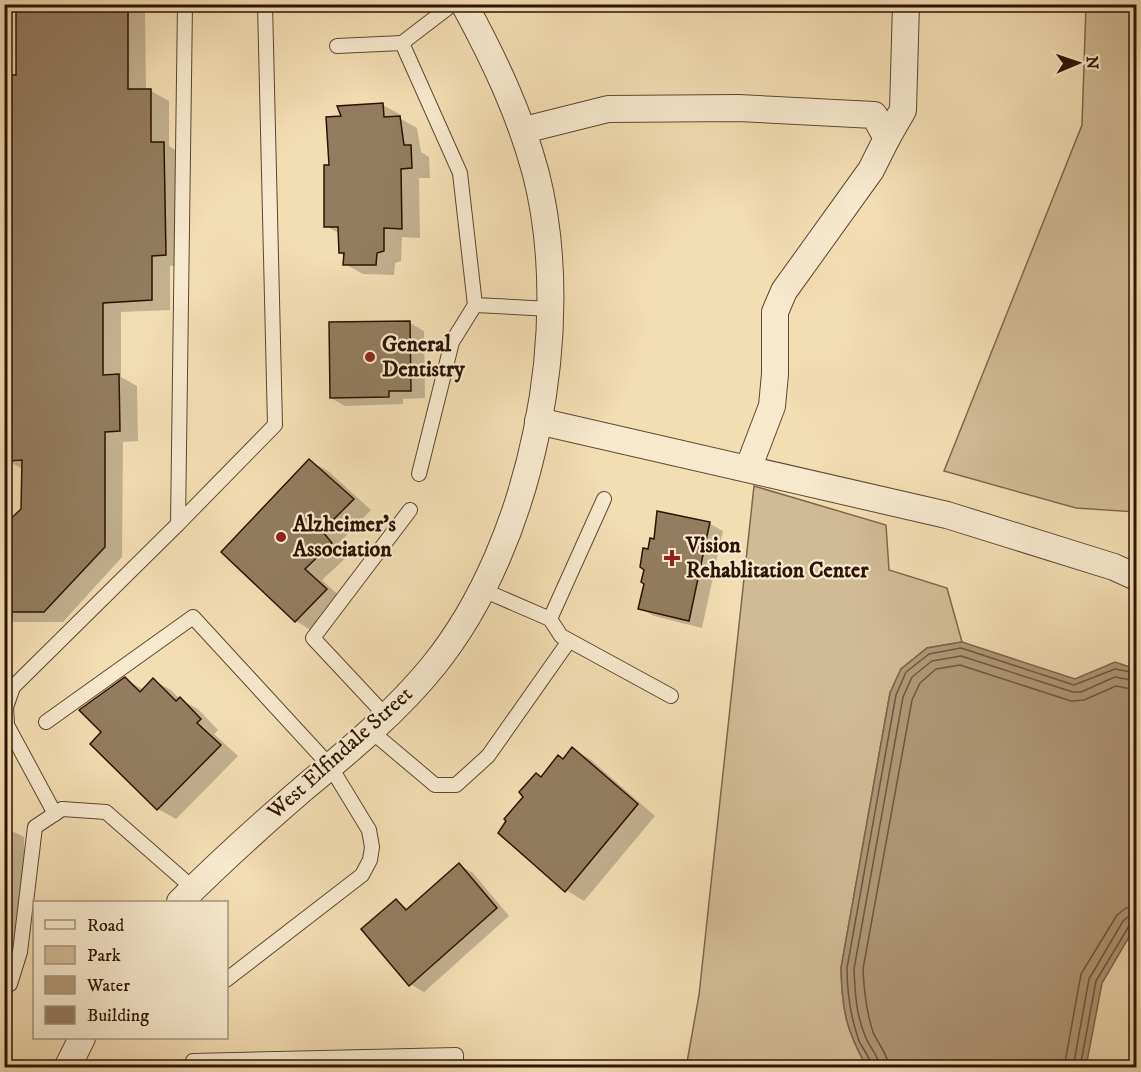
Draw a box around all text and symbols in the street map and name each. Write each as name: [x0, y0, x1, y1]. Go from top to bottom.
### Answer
north arrow: [1048, 33, 1108, 93]
text: N: [1082, 56, 1102, 69]
place label: General Dentistry: [382, 331, 465, 383]
marker: General Dentistry: [363, 350, 377, 364]
place label: Alzheimer's Association: [292, 511, 396, 563]
marker: Alzheimer's Association: [274, 530, 288, 544]
place label: Vision Rehablitation Center: [685, 532, 869, 584]
marker: Vision Rehablitation Center: [663, 549, 681, 567]
street label: West Elfindale Street: [261, 681, 418, 826]
legend: [33, 901, 228, 1039]
text: Road: [87, 915, 124, 937]
text: Park: [87, 945, 121, 967]
text: Water: [86, 975, 130, 997]
text: Building: [87, 1005, 149, 1027]

